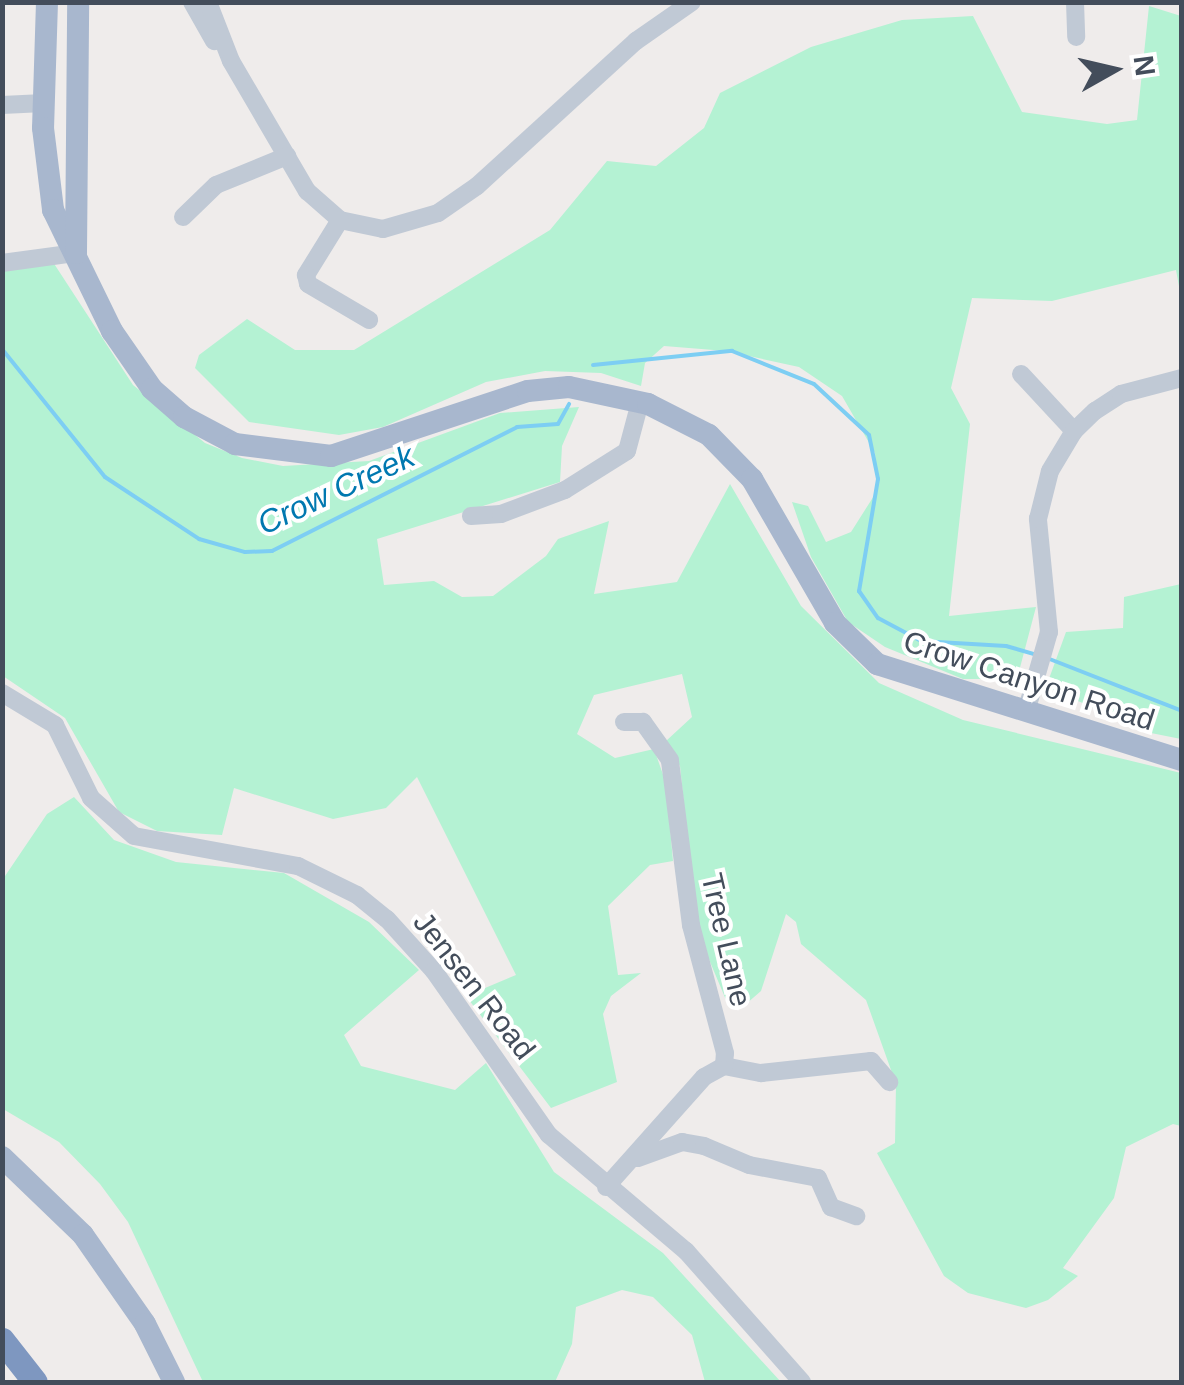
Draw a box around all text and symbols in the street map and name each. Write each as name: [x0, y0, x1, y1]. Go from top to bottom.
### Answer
north arrow: [1064, 20, 1164, 120]
text: N: [1127, 54, 1161, 78]
water label: Crow Creek: [251, 437, 421, 543]
street label: Crow Canyon Road: [899, 623, 1159, 739]
street label: Tree Lane: [693, 870, 759, 1010]
street label: Jensen Road: [405, 905, 543, 1067]

